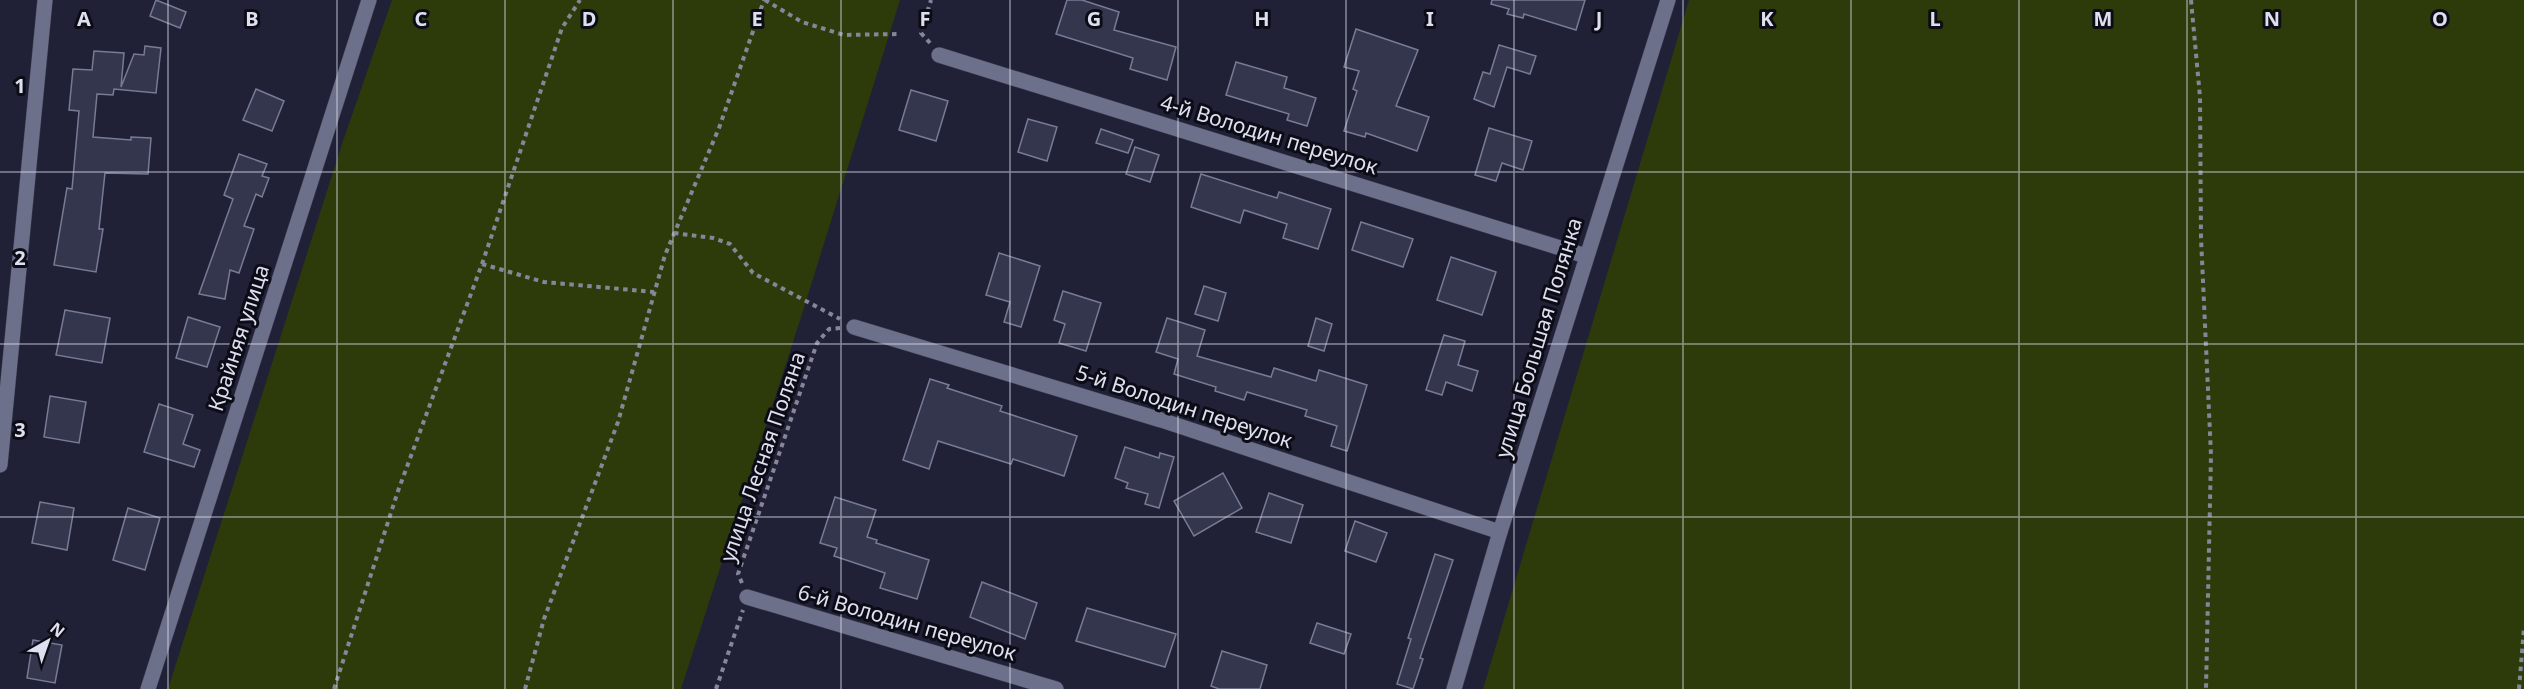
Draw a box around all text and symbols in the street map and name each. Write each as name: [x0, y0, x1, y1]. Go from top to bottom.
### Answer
text: A: [77, 5, 91, 32]
text: B: [245, 5, 259, 32]
text: C: [415, 5, 428, 32]
text: D: [582, 5, 596, 32]
text: E: [751, 5, 763, 32]
text: F: [920, 5, 930, 32]
text: G: [1087, 5, 1101, 32]
text: H: [1254, 5, 1270, 32]
text: I: [1426, 5, 1434, 32]
text: J: [1594, 5, 1602, 32]
text: K: [1760, 5, 1774, 32]
text: L: [1929, 5, 1941, 32]
text: M: [2094, 5, 2112, 32]
text: N: [2264, 5, 2280, 32]
text: O: [2432, 5, 2448, 32]
text: 1: [14, 72, 26, 99]
street label: 4-й Володин переулок: [1157, 88, 1381, 180]
street label: улица Большая Полянка: [1488, 214, 1588, 461]
text: 2: [14, 244, 26, 271]
street label: Крайняя улица: [201, 261, 275, 415]
street label: улица Лесная Поляна: [713, 348, 811, 566]
street label: 5-й Володин переулок: [1073, 358, 1296, 454]
text: 3: [14, 416, 26, 443]
street label: 6-й Володин переулок: [795, 577, 1020, 667]
north arrow: [18, 611, 78, 671]
text: N: [46, 617, 70, 642]

